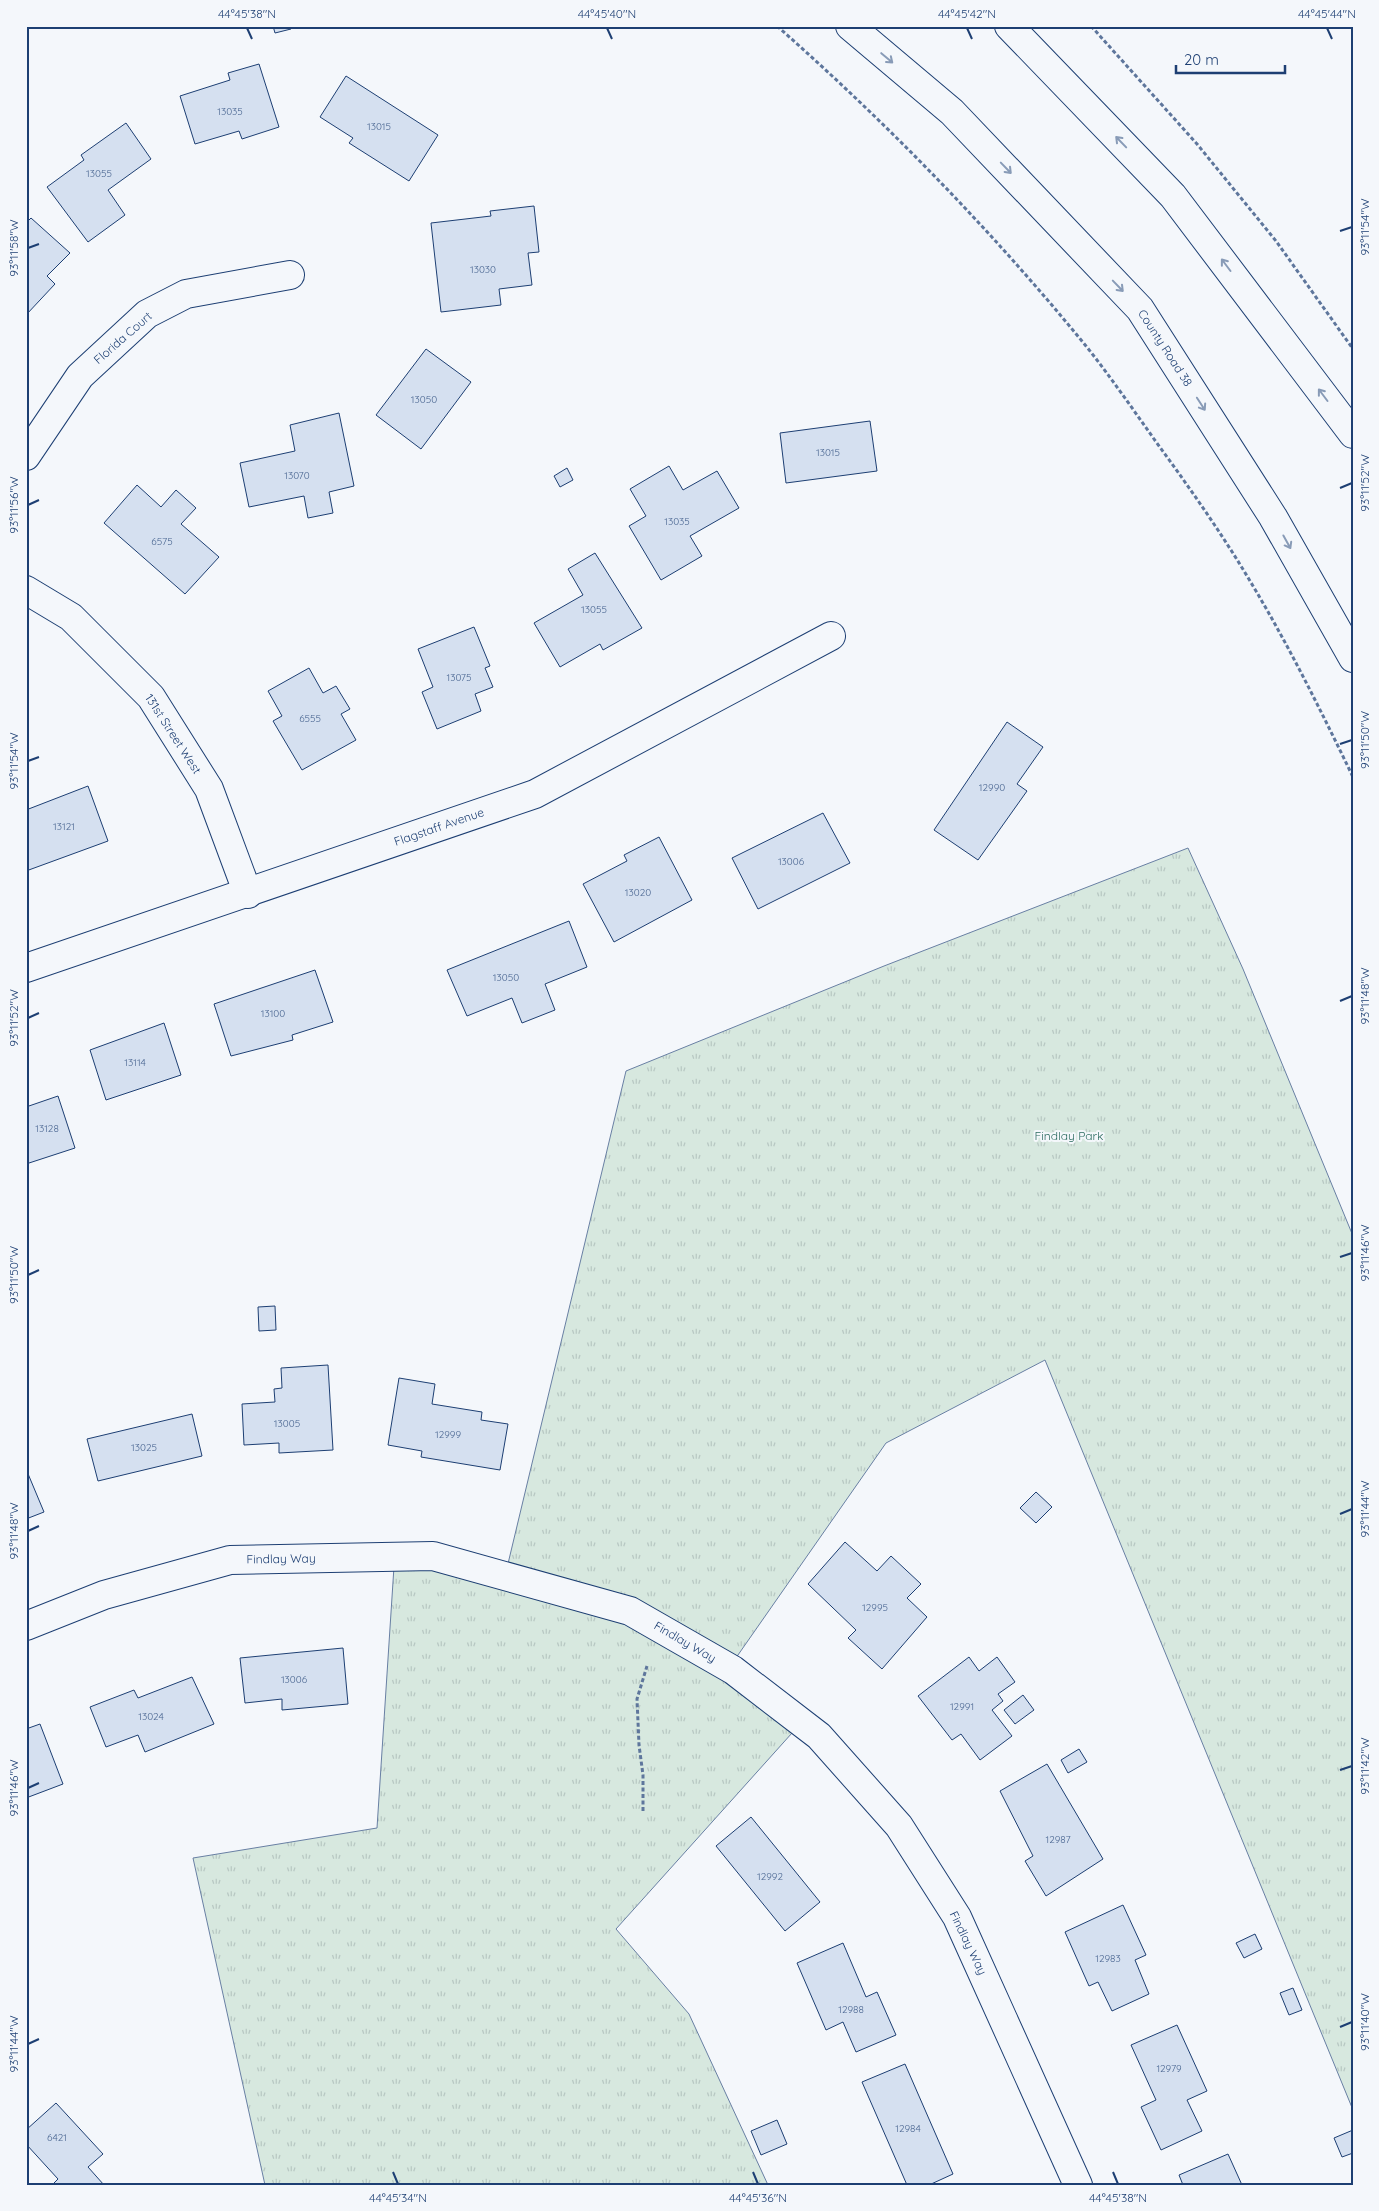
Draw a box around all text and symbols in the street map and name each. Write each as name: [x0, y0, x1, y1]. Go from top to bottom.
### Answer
text: 44°45'38"N: [218, 6, 276, 21]
text: 44°45'40"N: [578, 6, 636, 21]
text: 44°45'42"N: [938, 6, 996, 21]
text: 44°45'44"N: [1298, 6, 1356, 21]
scale bar: [1176, 42, 1285, 74]
text: 20 m: [1184, 50, 1219, 69]
one-way arrow: [880, 52, 893, 63]
house number: 13035: [217, 105, 243, 118]
house number: 13015: [367, 120, 391, 133]
one-way arrow: [1115, 135, 1127, 148]
one-way arrow: [999, 162, 1011, 174]
house number: 13055: [86, 167, 112, 180]
text: 93°11'54"W: [1357, 198, 1372, 256]
text: 93°11'58"W: [6, 219, 21, 277]
one-way arrow: [1220, 259, 1231, 272]
house number: 13030: [470, 263, 496, 276]
one-way arrow: [1112, 279, 1124, 292]
street label: County Road 38: [1135, 306, 1196, 389]
street label: Florida Court: [90, 308, 155, 367]
one-way arrow: [1318, 389, 1329, 402]
house number: 13050: [411, 393, 437, 406]
one-way arrow: [1196, 397, 1206, 411]
house number: 13015: [816, 446, 840, 459]
text: 93°11'52"W: [1357, 454, 1372, 512]
house number: 13070: [284, 469, 310, 482]
text: 93°11'56"W: [6, 476, 21, 534]
house number: 13035: [664, 515, 690, 528]
one-way arrow: [1283, 534, 1293, 549]
house number: 6575: [151, 535, 173, 548]
house number: 13055: [581, 603, 607, 616]
house number: 13075: [447, 671, 471, 684]
street label: 131st Street West: [142, 691, 205, 776]
text: 93°11'50"W: [1357, 711, 1372, 769]
house number: 6555: [299, 712, 321, 725]
text: 93°11'54"W: [6, 732, 21, 790]
house number: 12990: [979, 781, 1005, 794]
street label: Flagstaff Avenue: [392, 804, 486, 849]
house number: 13121: [53, 820, 75, 833]
house number: 13006: [778, 855, 805, 868]
house number: 13020: [625, 886, 651, 899]
text: 93°11'48"W: [1357, 967, 1372, 1025]
house number: 13050: [493, 971, 519, 984]
text: 93°11'52"W: [6, 989, 21, 1047]
house number: 13100: [261, 1007, 285, 1020]
house number: 13114: [124, 1056, 146, 1069]
house number: 13128: [35, 1122, 59, 1135]
park label: Findlay Park: [1034, 1128, 1104, 1143]
text: 93°11'46"W: [1357, 1224, 1372, 1282]
text: 93°11'50"W: [6, 1246, 21, 1304]
house number: 13005: [274, 1417, 300, 1430]
house number: 12999: [435, 1428, 461, 1441]
house number: 13025: [131, 1441, 157, 1454]
text: 93°11'44"W: [1357, 1480, 1372, 1538]
text: 93°11'48"W: [6, 1502, 21, 1560]
street label: Findlay Way: [246, 1550, 316, 1567]
house number: 12995: [862, 1601, 888, 1614]
street label: Findlay Way: [652, 1618, 719, 1665]
house number: 13006: [281, 1673, 308, 1686]
house number: 12991: [950, 1700, 974, 1713]
house number: 13024: [138, 1710, 164, 1723]
text: 93°11'42"W: [1357, 1737, 1372, 1795]
text: 93°11'46"W: [6, 1759, 21, 1817]
house number: 12987: [1045, 1833, 1071, 1846]
house number: 12992: [757, 1870, 783, 1883]
street label: Findlay Way: [947, 1908, 990, 1977]
house number: 12983: [1095, 1952, 1121, 1965]
text: 93°11'40"W: [1357, 1993, 1372, 2051]
house number: 12988: [838, 2003, 864, 2016]
text: 93°11'44"W: [6, 2015, 21, 2073]
house number: 12979: [1156, 2062, 1182, 2075]
house number: 12984: [895, 2122, 921, 2135]
house number: 6421: [47, 2131, 67, 2144]
text: 44°45'34"N: [369, 2190, 427, 2205]
text: 44°45'36"N: [729, 2190, 787, 2205]
text: 44°45'38"N: [1089, 2190, 1147, 2205]

